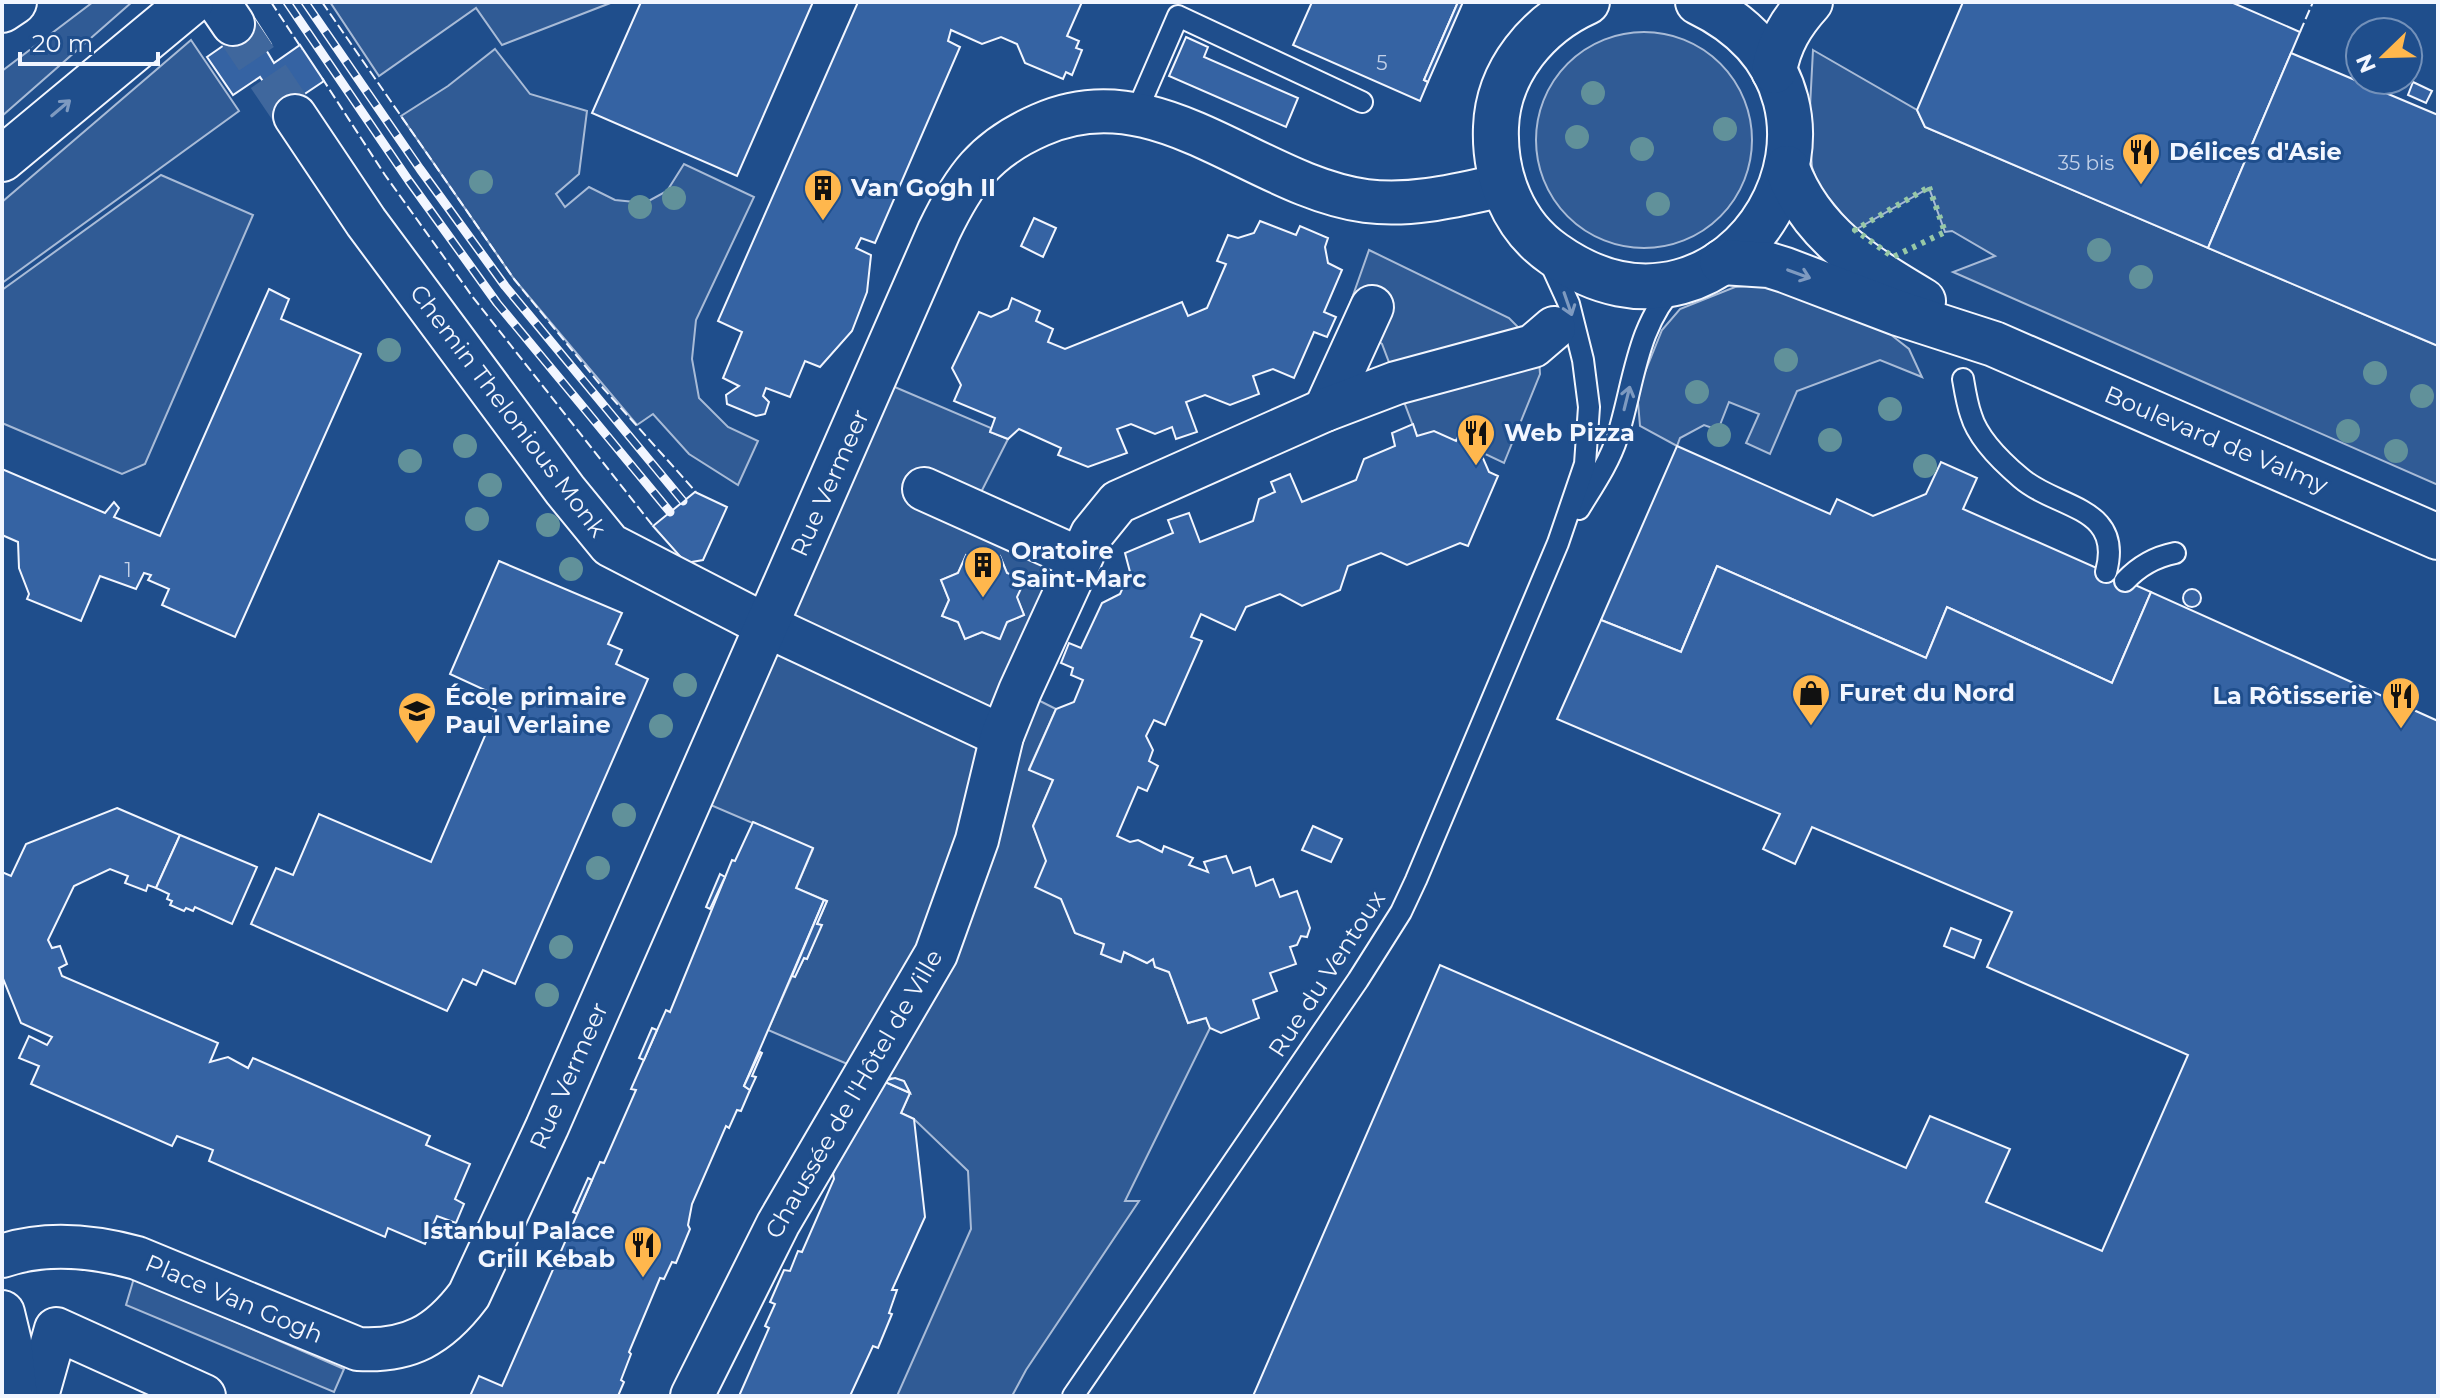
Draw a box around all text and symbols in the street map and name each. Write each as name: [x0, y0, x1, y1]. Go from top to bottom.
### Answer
scale bar: [20, 16, 158, 66]
north arrow: [2344, 16, 2424, 96]
text: 20 m: [32, 29, 93, 58]
text: N: [2350, 50, 2382, 77]
house number: 5: [1376, 51, 1388, 75]
one-way arrow: [51, 99, 71, 117]
restaurant icon: Délices d'Asie: [2120, 131, 2162, 186]
place label: Délices d'Asie: [2169, 137, 2342, 166]
house number: 35 bis: [2058, 151, 2114, 175]
building icon: Van Gogh II: [802, 167, 844, 222]
place label: Van Gogh II: [850, 173, 996, 202]
one-way arrow: [1786, 268, 1811, 283]
street label: Chemin Thelonious Monk: [404, 279, 613, 543]
one-way arrow: [1562, 291, 1577, 316]
street label: Boulevard de Valmy: [2100, 379, 2332, 500]
one-way arrow: [1621, 385, 1636, 411]
street label: Rue Vermeer: [784, 405, 875, 561]
restaurant icon: Web Pizza: [1455, 412, 1497, 467]
place label: Web Pizza: [1504, 418, 1635, 447]
place label: Oratoire Saint-Marc: [1011, 536, 1146, 593]
building icon: Oratoire Saint-Marc: [962, 544, 1004, 599]
house number: 1: [124, 558, 132, 582]
shop icon: Furet du Nord: [1790, 672, 1832, 727]
restaurant icon: La Rôtisserie: [2380, 675, 2422, 730]
place label: Furet du Nord: [1839, 678, 2015, 707]
place label: La Rôtisserie: [2213, 681, 2373, 710]
place label: École primaire Paul Verlaine: [445, 682, 626, 739]
school or university icon: École primaire Paul Verlaine: [396, 690, 438, 745]
street label: Rue du Ventoux: [1262, 885, 1391, 1062]
street label: Chaussée de l'Hôtel de Ville: [759, 944, 948, 1243]
street label: Rue Vermeer: [523, 998, 614, 1154]
place label: Istanbul Palace Grill Kebab: [423, 1216, 615, 1273]
restaurant icon: Istanbul Palace Grill Kebab: [622, 1224, 664, 1279]
street label: Place Van Gogh: [141, 1248, 327, 1349]

